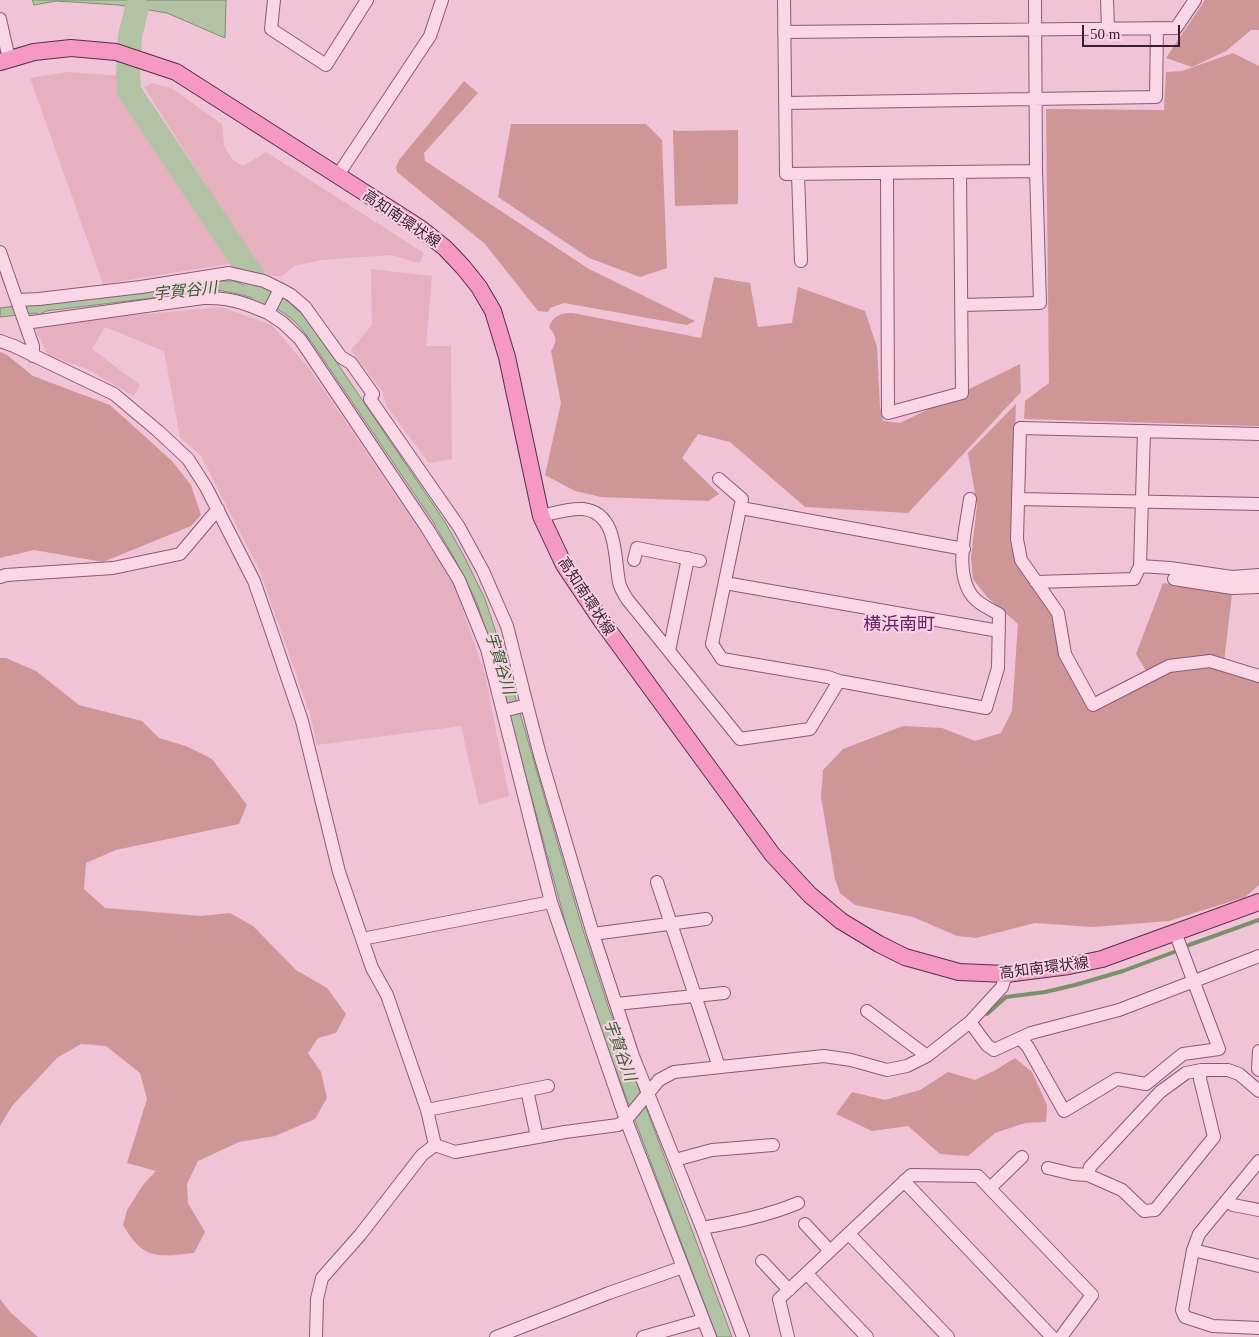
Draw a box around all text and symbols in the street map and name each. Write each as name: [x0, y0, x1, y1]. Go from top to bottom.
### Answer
scale bar: [1084, 15, 1182, 47]
text: 50 m: [1090, 26, 1120, 42]
street label: 高知南環状線: [360, 185, 444, 251]
water label: 宇賀谷川: [152, 277, 218, 303]
street label: 高知南環状線: [555, 553, 619, 639]
district label: 横浜南町: [863, 612, 935, 634]
water label: 宇賀谷川: [482, 630, 520, 696]
street label: 高知南環状線: [998, 953, 1090, 981]
water label: 宇賀谷川: [601, 1017, 641, 1083]

